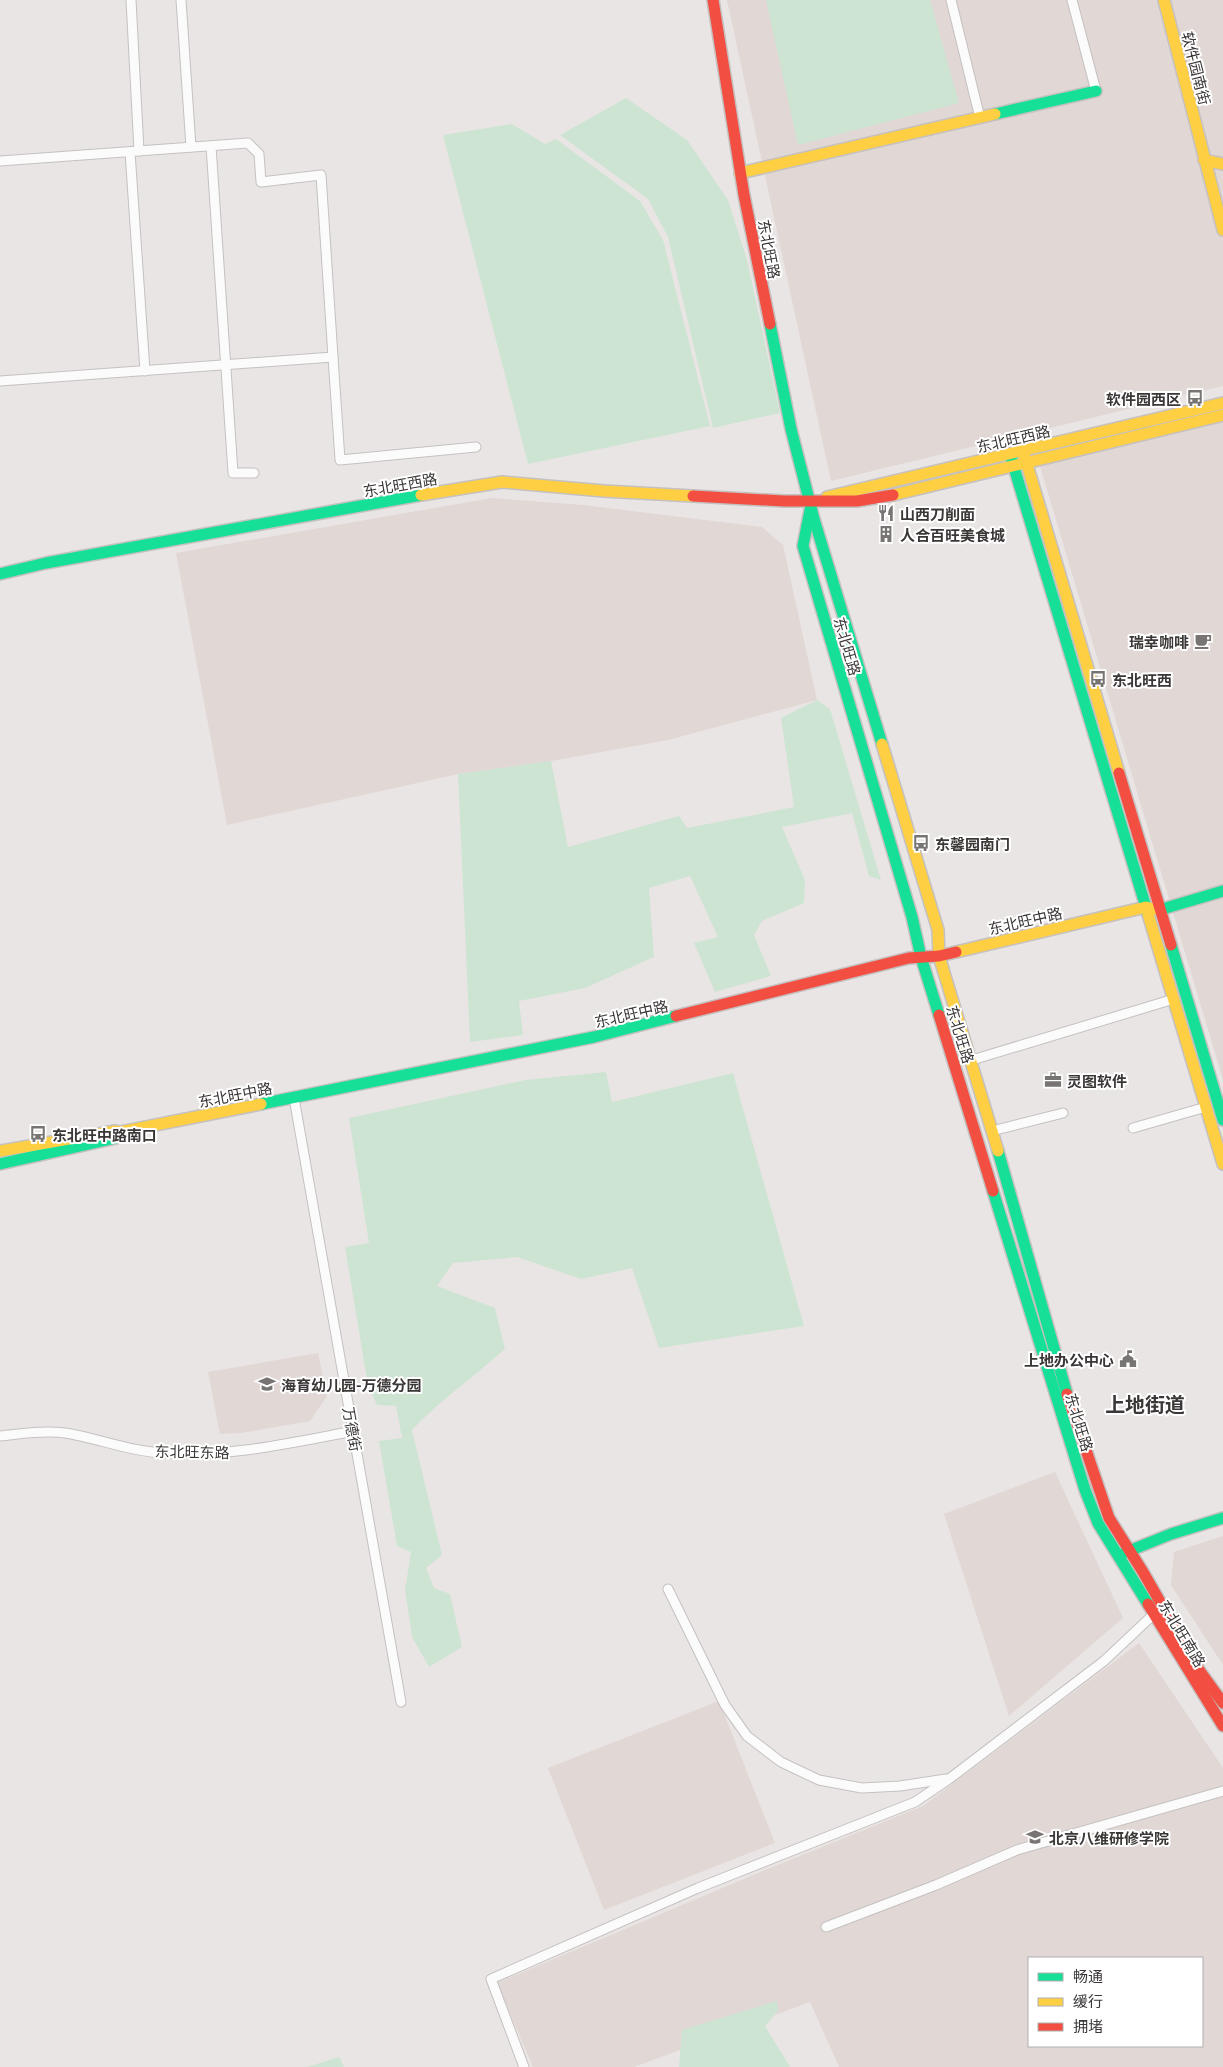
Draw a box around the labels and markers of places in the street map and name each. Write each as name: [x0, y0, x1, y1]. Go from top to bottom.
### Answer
place label: 软件园西区: [1106, 388, 1181, 409]
bus stop icon: 软件园西区: [1185, 388, 1205, 408]
restaurant icon: 山西刀削面: [876, 503, 896, 523]
place label: 山西刀削面: [900, 503, 975, 524]
building icon: 人合百旺美食城: [876, 524, 896, 544]
place label: 人合百旺美食城: [900, 524, 1005, 545]
place label: 瑞幸咖啡: [1129, 631, 1189, 652]
cafe icon: 瑞幸咖啡: [1193, 631, 1213, 651]
bus stop icon: 东北旺西: [1088, 669, 1108, 689]
place label: 东北旺西: [1112, 669, 1172, 690]
bus stop icon: 东馨园南门: [911, 833, 931, 853]
place label: 东馨园南门: [935, 833, 1010, 854]
office icon: 灵图软件: [1043, 1070, 1063, 1090]
place label: 灵图软件: [1067, 1070, 1127, 1091]
bus stop icon: 东北旺中路南口: [28, 1124, 48, 1144]
place label: 东北旺中路南口: [52, 1124, 157, 1145]
place label: 上地办公中心: [1024, 1349, 1114, 1370]
public building icon: 上地办公中心: [1118, 1349, 1138, 1369]
school or university icon: 海育幼儿园-万德分园: [257, 1374, 277, 1394]
place label: 海育幼儿园-万德分园: [281, 1374, 422, 1395]
school or university icon: 北京八维研修学院: [1025, 1827, 1045, 1847]
place label: 北京八维研修学院: [1049, 1827, 1169, 1848]

